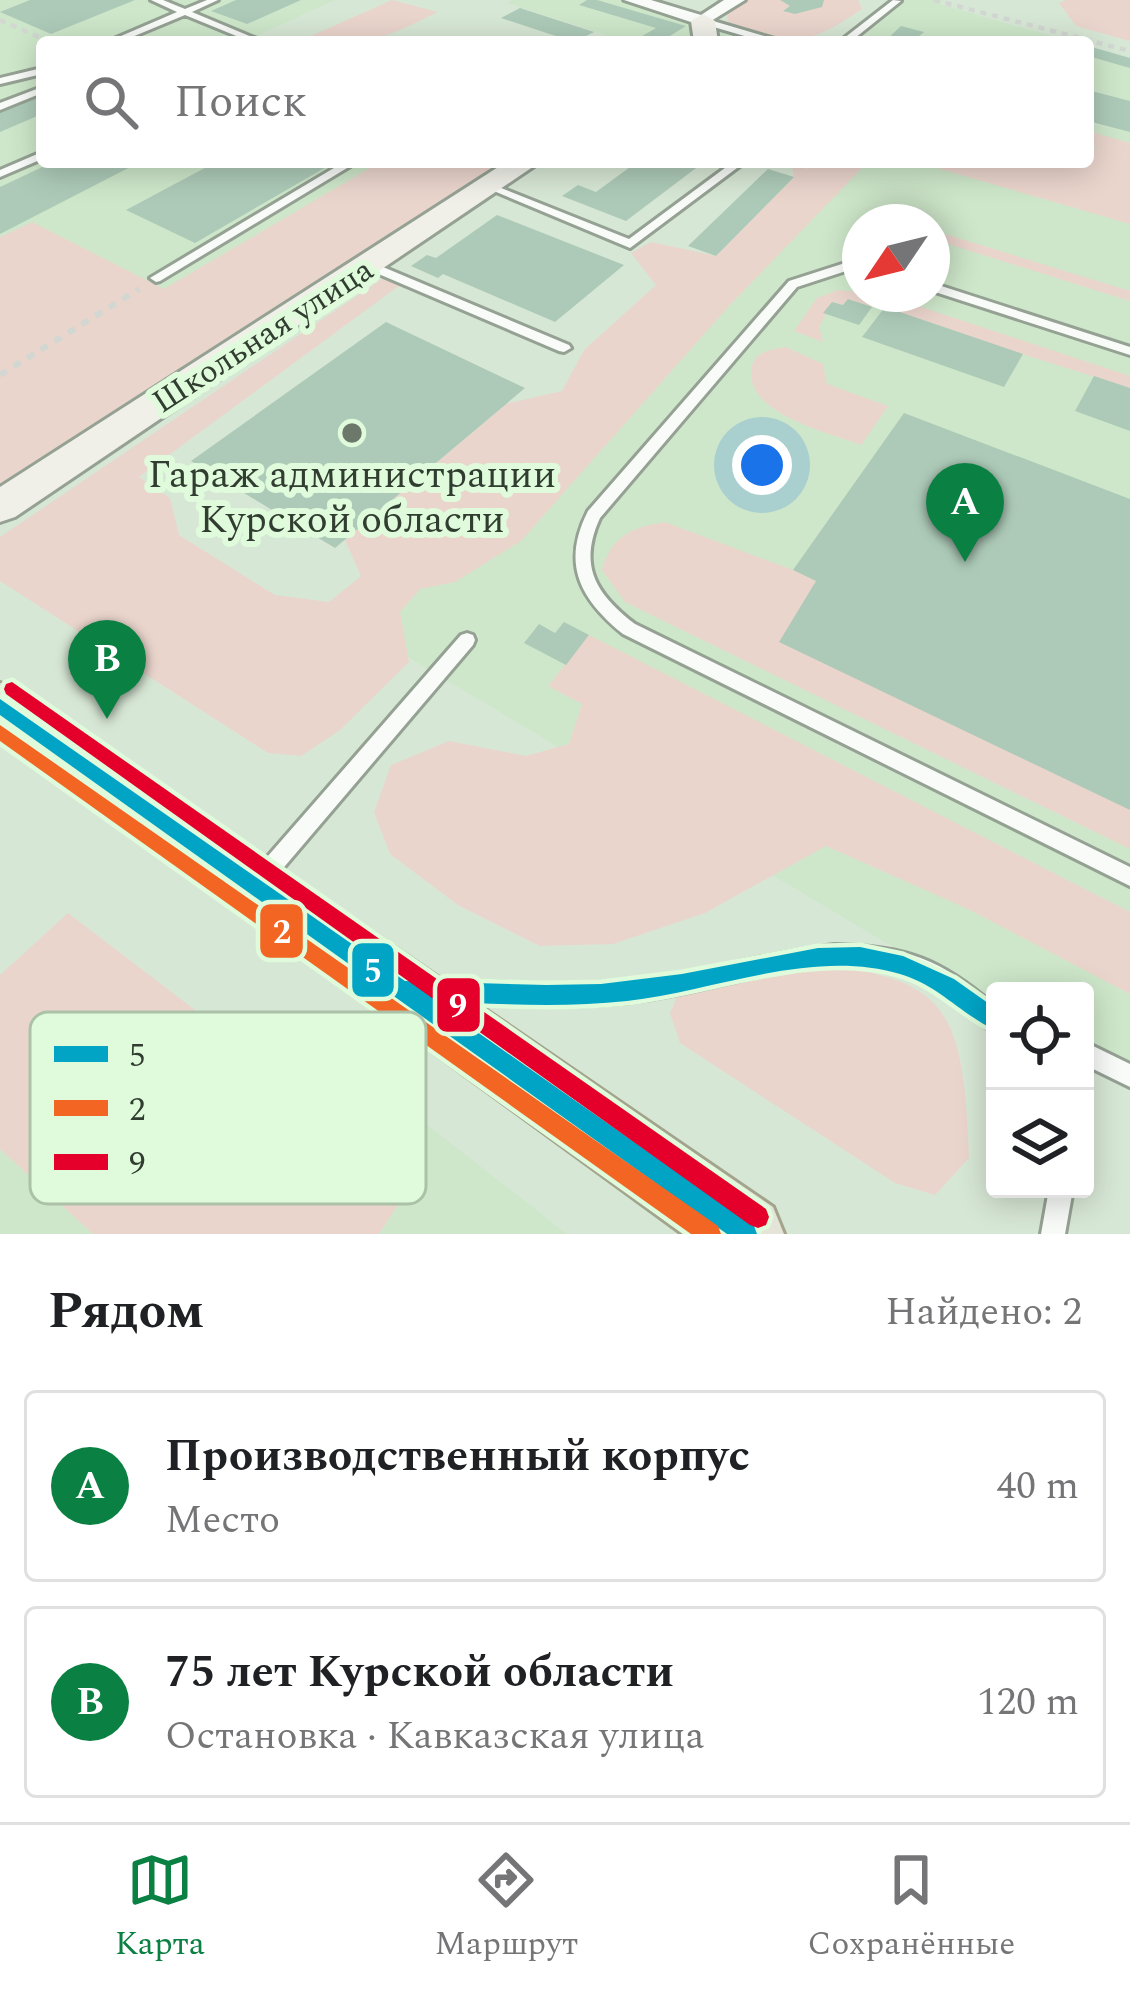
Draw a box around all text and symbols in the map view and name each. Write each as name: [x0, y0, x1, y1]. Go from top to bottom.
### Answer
search box: [36, 36, 1094, 168]
text: Поиск: [174, 68, 307, 137]
icon: search: [78, 69, 144, 135]
north arrow: [842, 204, 950, 312]
street label: Школьная улица: [142, 246, 384, 426]
marker: Гараж администрации Курской области: [339, 420, 365, 446]
your location: [732, 435, 792, 495]
place label: Гараж администрации Курской области: [148, 446, 556, 550]
pin: A: [926, 463, 1004, 562]
pin: B: [68, 620, 146, 719]
line badge: 2: [258, 902, 305, 960]
text: 2: [273, 908, 291, 958]
line badge: 5: [350, 941, 396, 999]
text: 5: [364, 947, 382, 997]
line badge: 9: [435, 976, 482, 1034]
text: 9: [449, 982, 467, 1032]
map controls: [986, 982, 1094, 1198]
button: locate: [986, 982, 1094, 1090]
legend: [30, 1012, 426, 1204]
text: 5: [129, 1031, 146, 1081]
text: 2: [129, 1085, 146, 1135]
button: layers: [986, 1090, 1094, 1198]
text: 9: [129, 1139, 146, 1189]
text: Рядом: [48, 1273, 204, 1351]
text: Найдено: 2: [885, 1283, 1082, 1342]
text: Производственный корпус: [165, 1422, 750, 1491]
text: A: [75, 1457, 105, 1516]
text: 40 m: [997, 1457, 1079, 1516]
text: Место: [165, 1491, 280, 1550]
text: 75 лет Курской области: [165, 1638, 674, 1707]
text: B: [76, 1673, 104, 1732]
text: 120 m: [977, 1673, 1079, 1732]
text: Остановка · Кавказская улица: [165, 1707, 705, 1766]
tab: Карта: [115, 1847, 205, 1969]
tab: Маршрут: [434, 1847, 578, 1969]
tab: Сохранённые: [808, 1847, 1015, 1969]

